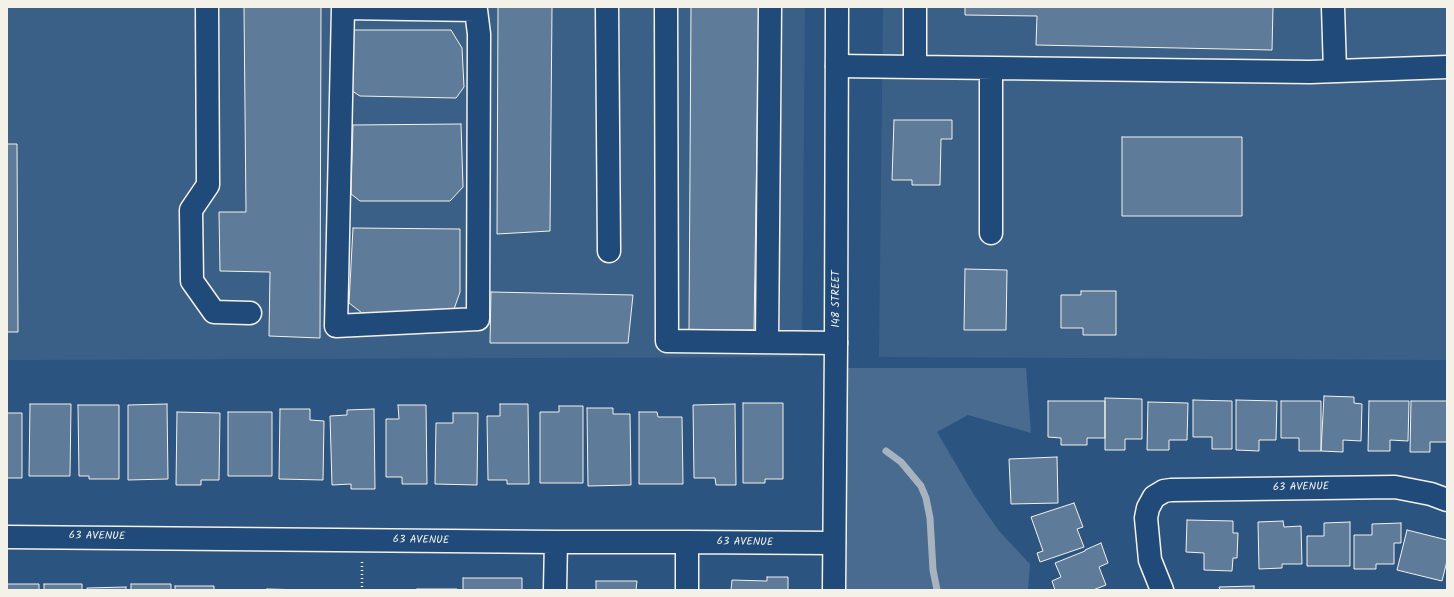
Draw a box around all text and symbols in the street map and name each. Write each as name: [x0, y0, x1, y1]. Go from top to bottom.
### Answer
street label: 148 STREET: [830, 270, 844, 328]
street label: 63 AVENUE: [1273, 481, 1329, 495]
street label: 63 AVENUE: [69, 530, 125, 544]
street label: 63 AVENUE: [393, 534, 449, 548]
street label: 63 AVENUE: [717, 536, 773, 550]

